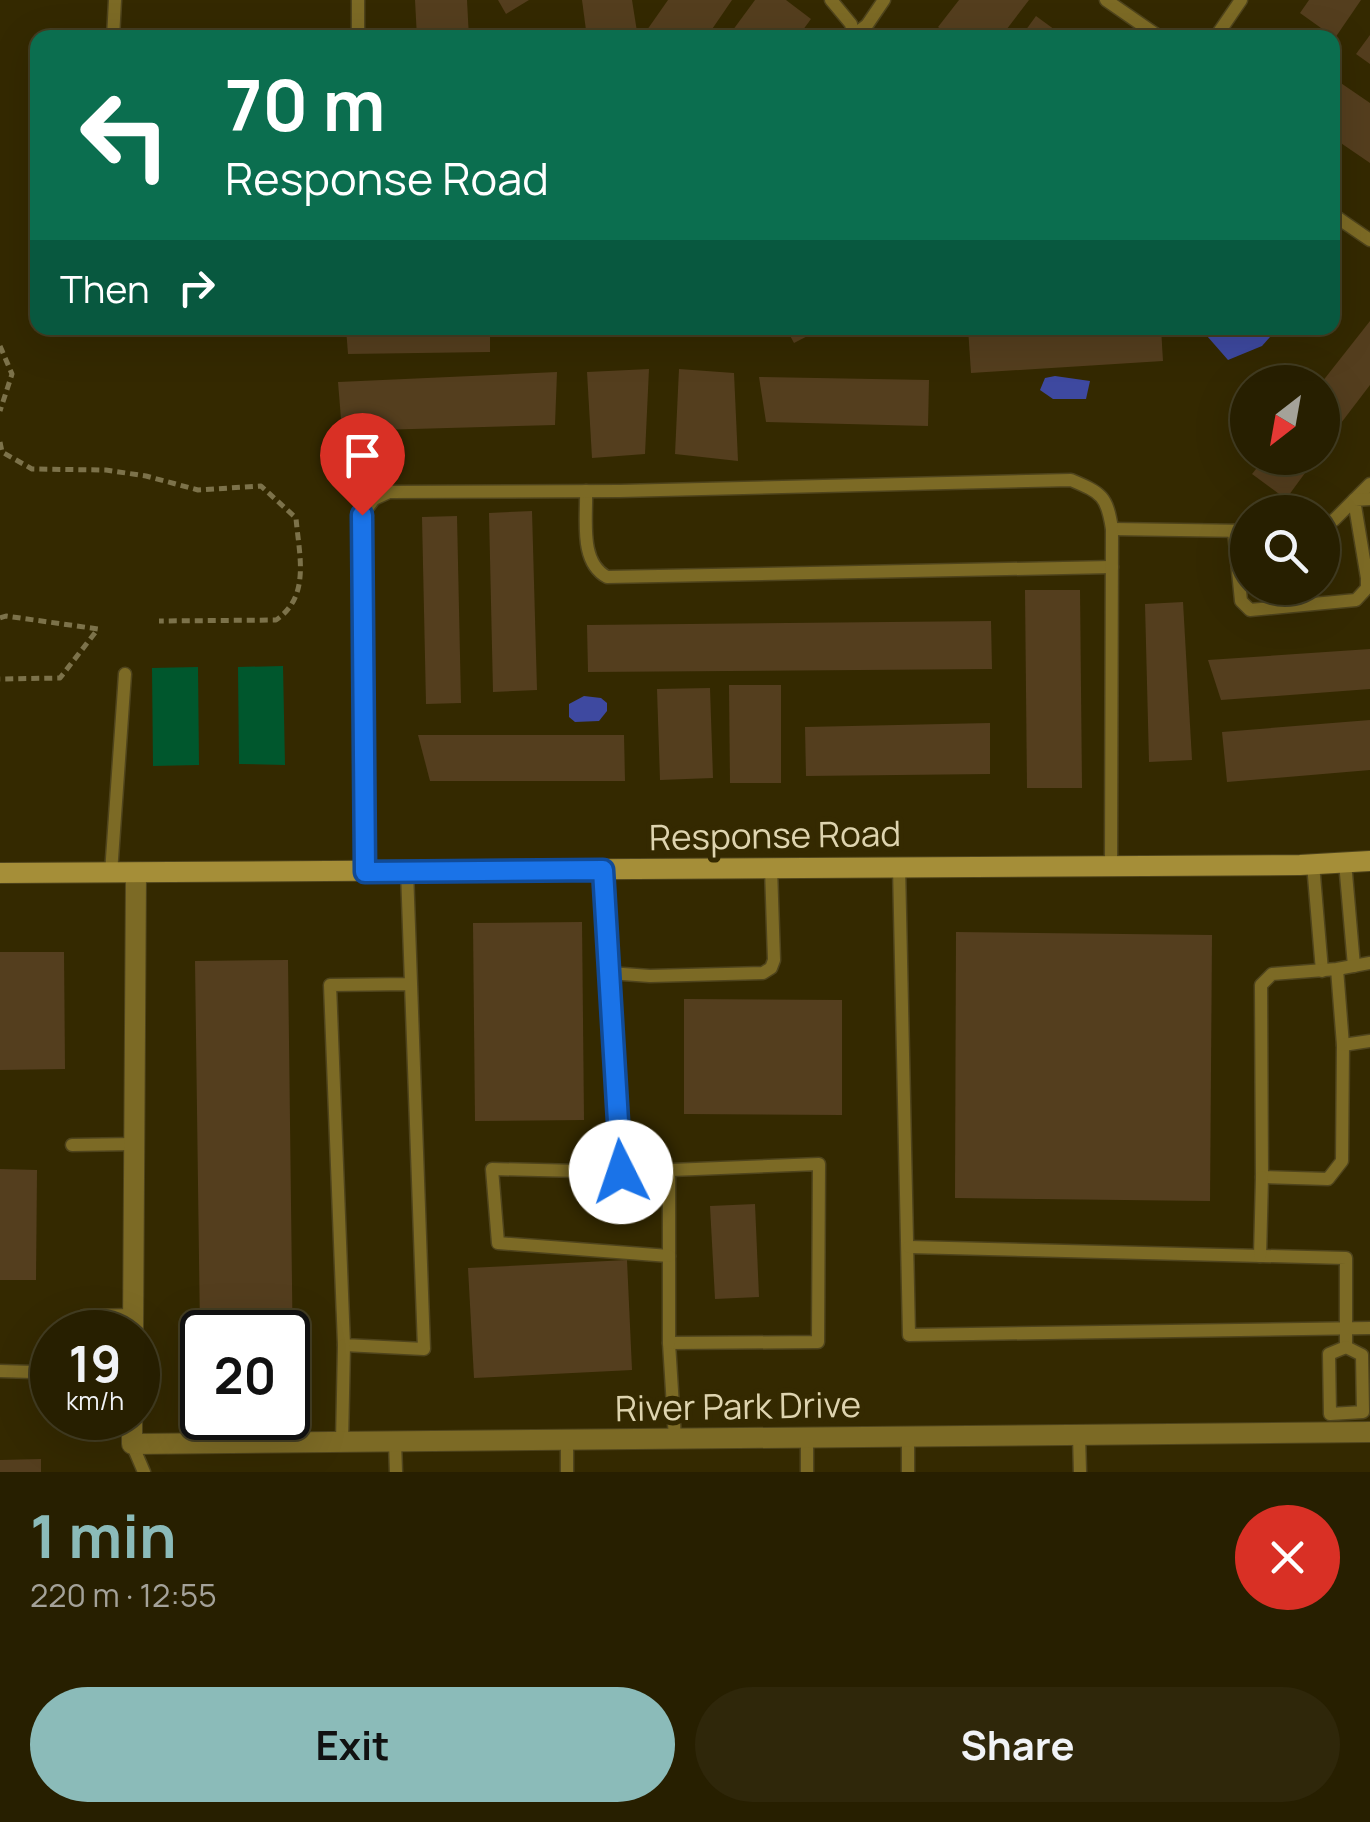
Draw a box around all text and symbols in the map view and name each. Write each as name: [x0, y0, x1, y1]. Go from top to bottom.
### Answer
text: 70 m: [225, 56, 385, 152]
icon: left: [60, 70, 190, 200]
text: Response Road: [225, 147, 549, 209]
icon: right: [169, 260, 224, 315]
text: Then: [60, 262, 149, 314]
north arrow: [1230, 365, 1340, 475]
map controls: [1230, 365, 1340, 605]
pin: [320, 413, 405, 516]
icon: arrive: [335, 428, 390, 483]
button: search: [1230, 495, 1340, 605]
street label: Response Road: [649, 809, 901, 861]
position arrow: [569, 1120, 673, 1224]
speed limit sign: 20: [180, 1310, 310, 1440]
text: 19: [69, 1329, 121, 1397]
street label: River Park Drive: [615, 1380, 861, 1432]
text: km/h: [66, 1383, 124, 1418]
text: 1 min: [30, 1494, 177, 1576]
button: close: [1235, 1505, 1340, 1610]
text: 220 m · 12:55: [30, 1573, 217, 1617]
button: Exit: [30, 1687, 675, 1802]
button: Share: [695, 1687, 1340, 1802]

